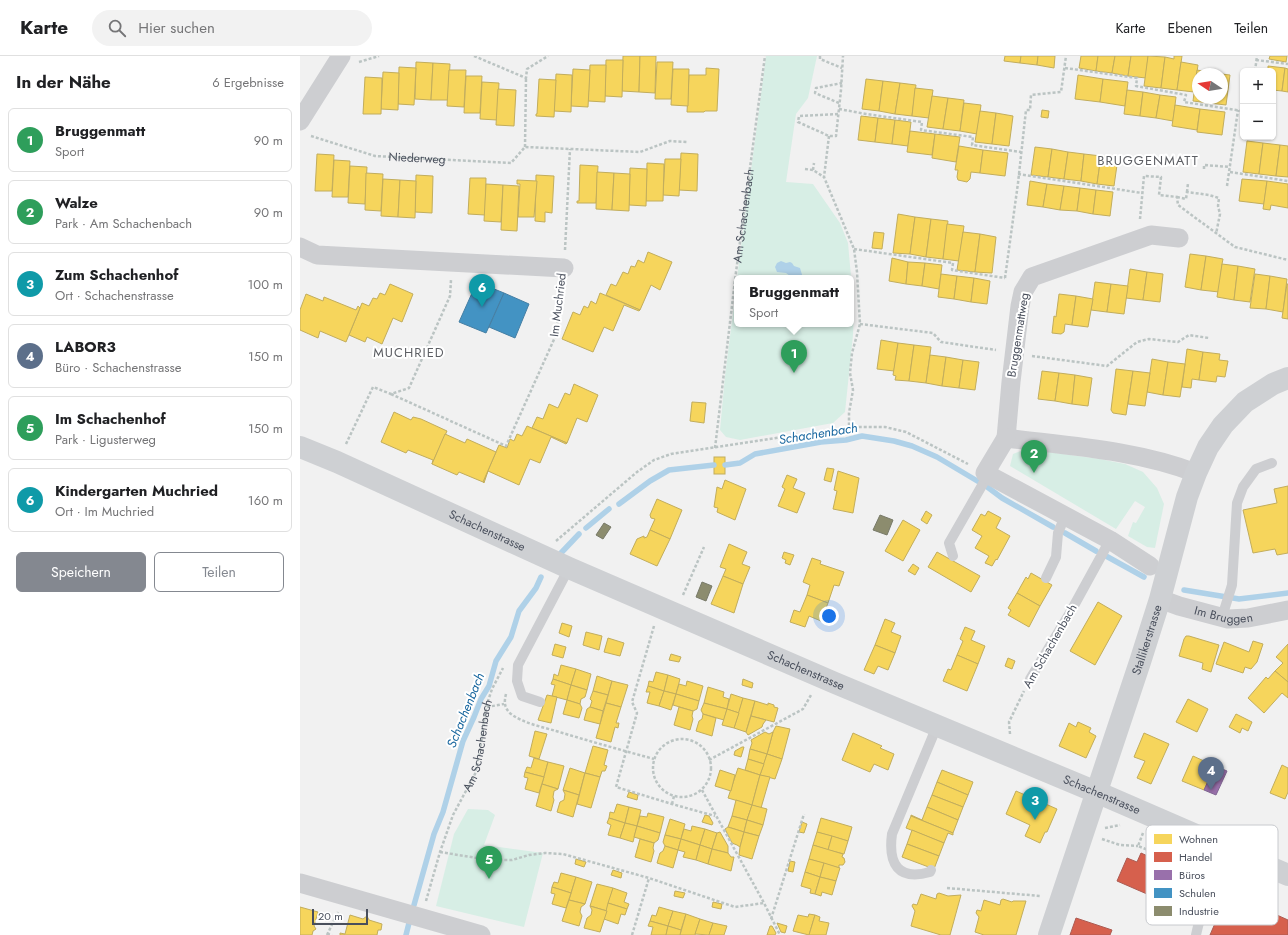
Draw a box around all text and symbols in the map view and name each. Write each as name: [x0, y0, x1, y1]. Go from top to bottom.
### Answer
search box: [92, 10, 372, 46]
text: Karte: [20, 14, 68, 41]
icon: search: [106, 17, 128, 39]
text: Hier suchen: [138, 17, 215, 39]
text: Karte: [1115, 18, 1145, 38]
text: Ebenen: [1167, 18, 1212, 38]
text: Teilen: [1234, 18, 1268, 38]
north arrow: [1192, 68, 1228, 104]
map controls: [1240, 68, 1276, 140]
button: +: [1240, 68, 1276, 104]
text: In der Nähe: [16, 70, 111, 94]
text: 6 Ergebnisse: [212, 73, 284, 92]
button: −: [1240, 104, 1276, 140]
text: Bruggenmatt: [55, 120, 145, 142]
text: 1: [27, 131, 33, 150]
text: 90 m: [254, 131, 283, 150]
text: Sport: [55, 142, 84, 161]
street label: Niederweg: [388, 148, 446, 169]
district label: BRUGGENMATT: [1097, 151, 1199, 170]
street label: Am Schachenbach: [728, 168, 759, 264]
text: Walze: [55, 192, 98, 214]
text: 2: [26, 203, 34, 222]
text: 90 m: [254, 203, 283, 222]
text: Park · Am Schachenbach: [55, 214, 192, 233]
text: Zum Schachenhof: [55, 264, 178, 286]
street label: Im Muchried: [545, 272, 571, 338]
pin: 6: [469, 274, 495, 307]
text: 3: [26, 275, 34, 294]
text: 100 m: [248, 275, 283, 294]
popup: [734, 275, 854, 327]
text: Bruggenmatt: [749, 281, 839, 303]
text: Ort · Schachenstrasse: [55, 286, 174, 305]
street label: Bruggenmattweg: [1002, 292, 1034, 378]
text: Sport: [749, 303, 778, 322]
text: LABOR3: [55, 336, 116, 358]
pin: 1: [781, 340, 807, 373]
district label: MUCHRIED: [373, 343, 445, 362]
text: 4: [25, 347, 35, 366]
text: 150 m: [248, 347, 283, 366]
text: Büro · Schachenstrasse: [55, 358, 181, 377]
text: Im Schachenhof: [55, 408, 166, 430]
water label: Schachenbach: [777, 418, 859, 449]
text: 5: [26, 419, 34, 438]
text: 150 m: [248, 419, 283, 438]
text: Park · Ligusterweg: [55, 430, 156, 449]
pin: 2: [1021, 440, 1047, 473]
text: Kindergarten Muchried: [55, 480, 218, 502]
text: 6: [26, 491, 34, 510]
text: 160 m: [248, 491, 283, 510]
text: Ort · Im Muchried: [55, 502, 154, 521]
street label: Schachenstrasse: [446, 505, 528, 556]
button: Speichern: [16, 552, 146, 592]
button: Teilen: [154, 552, 284, 592]
street label: Am Schachenbach: [1019, 601, 1081, 691]
street label: Im Bruggen: [1192, 601, 1254, 628]
street label: Stallikerstrasse: [1127, 602, 1167, 677]
your location: [819, 606, 839, 626]
street label: Schachenstrasse: [764, 646, 847, 695]
water label: Schachenbach: [442, 669, 489, 751]
street label: Am Schachenbach: [458, 697, 497, 795]
pin: 4: [1198, 757, 1224, 790]
street label: Schachenstrasse: [1060, 770, 1143, 819]
pin: 3: [1022, 787, 1048, 820]
legend: [1146, 825, 1278, 925]
text: Wohnen: [1179, 831, 1218, 847]
pin: 5: [476, 846, 502, 879]
text: Handel: [1179, 849, 1212, 865]
text: Büros: [1179, 867, 1206, 883]
text: Schulen: [1179, 885, 1216, 901]
text: Industrie: [1179, 903, 1219, 919]
scale bar: [312, 907, 368, 926]
text: 20 m: [318, 908, 343, 924]

